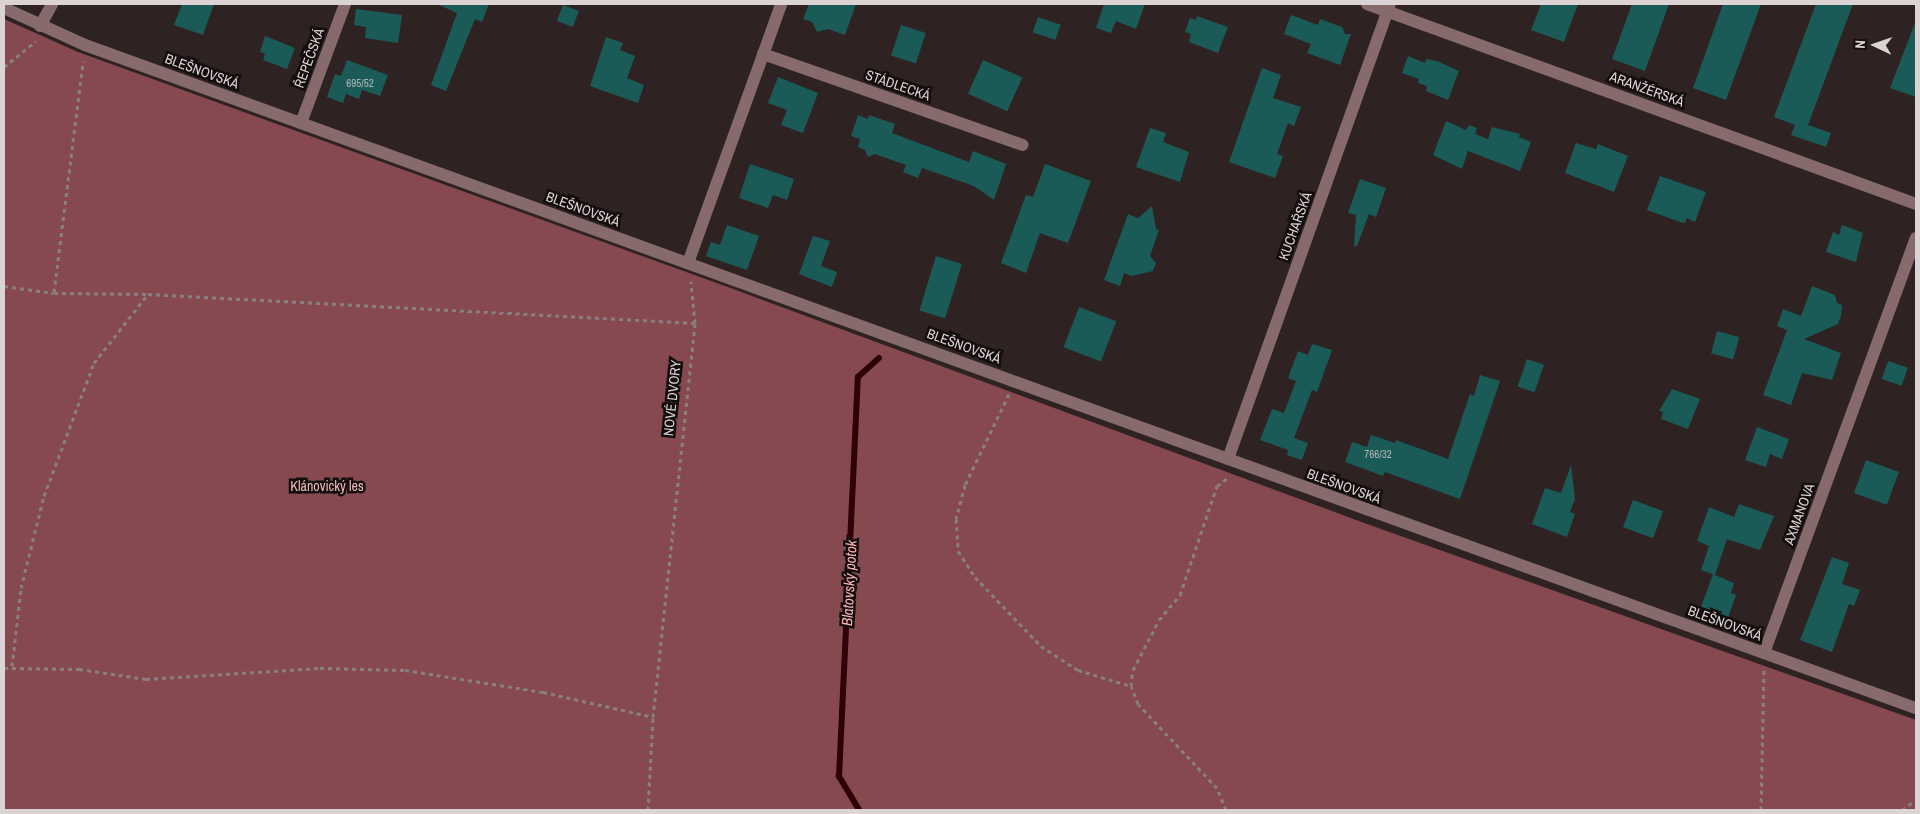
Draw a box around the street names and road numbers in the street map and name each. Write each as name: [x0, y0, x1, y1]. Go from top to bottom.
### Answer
street label: ŘEPEČSKÁ: [290, 26, 328, 90]
street label: BLEŠNOVSKÁ: [163, 50, 241, 92]
street label: STÁDLECKÁ: [863, 66, 933, 104]
street label: ARANŽÉRSKÁ: [1608, 68, 1686, 110]
street label: BLEŠNOVSKÁ: [544, 188, 622, 230]
street label: KUCHAŘSKÁ: [1275, 190, 1315, 262]
street label: BLEŠNOVSKÁ: [925, 325, 1003, 367]
street label: NOVÉ DVORY: [660, 359, 684, 437]
street label: BLEŠNOVSKÁ: [1305, 465, 1383, 507]
street label: AXMANOVA: [1780, 481, 1818, 547]
street label: BLEŠNOVSKÁ: [1686, 602, 1764, 644]

